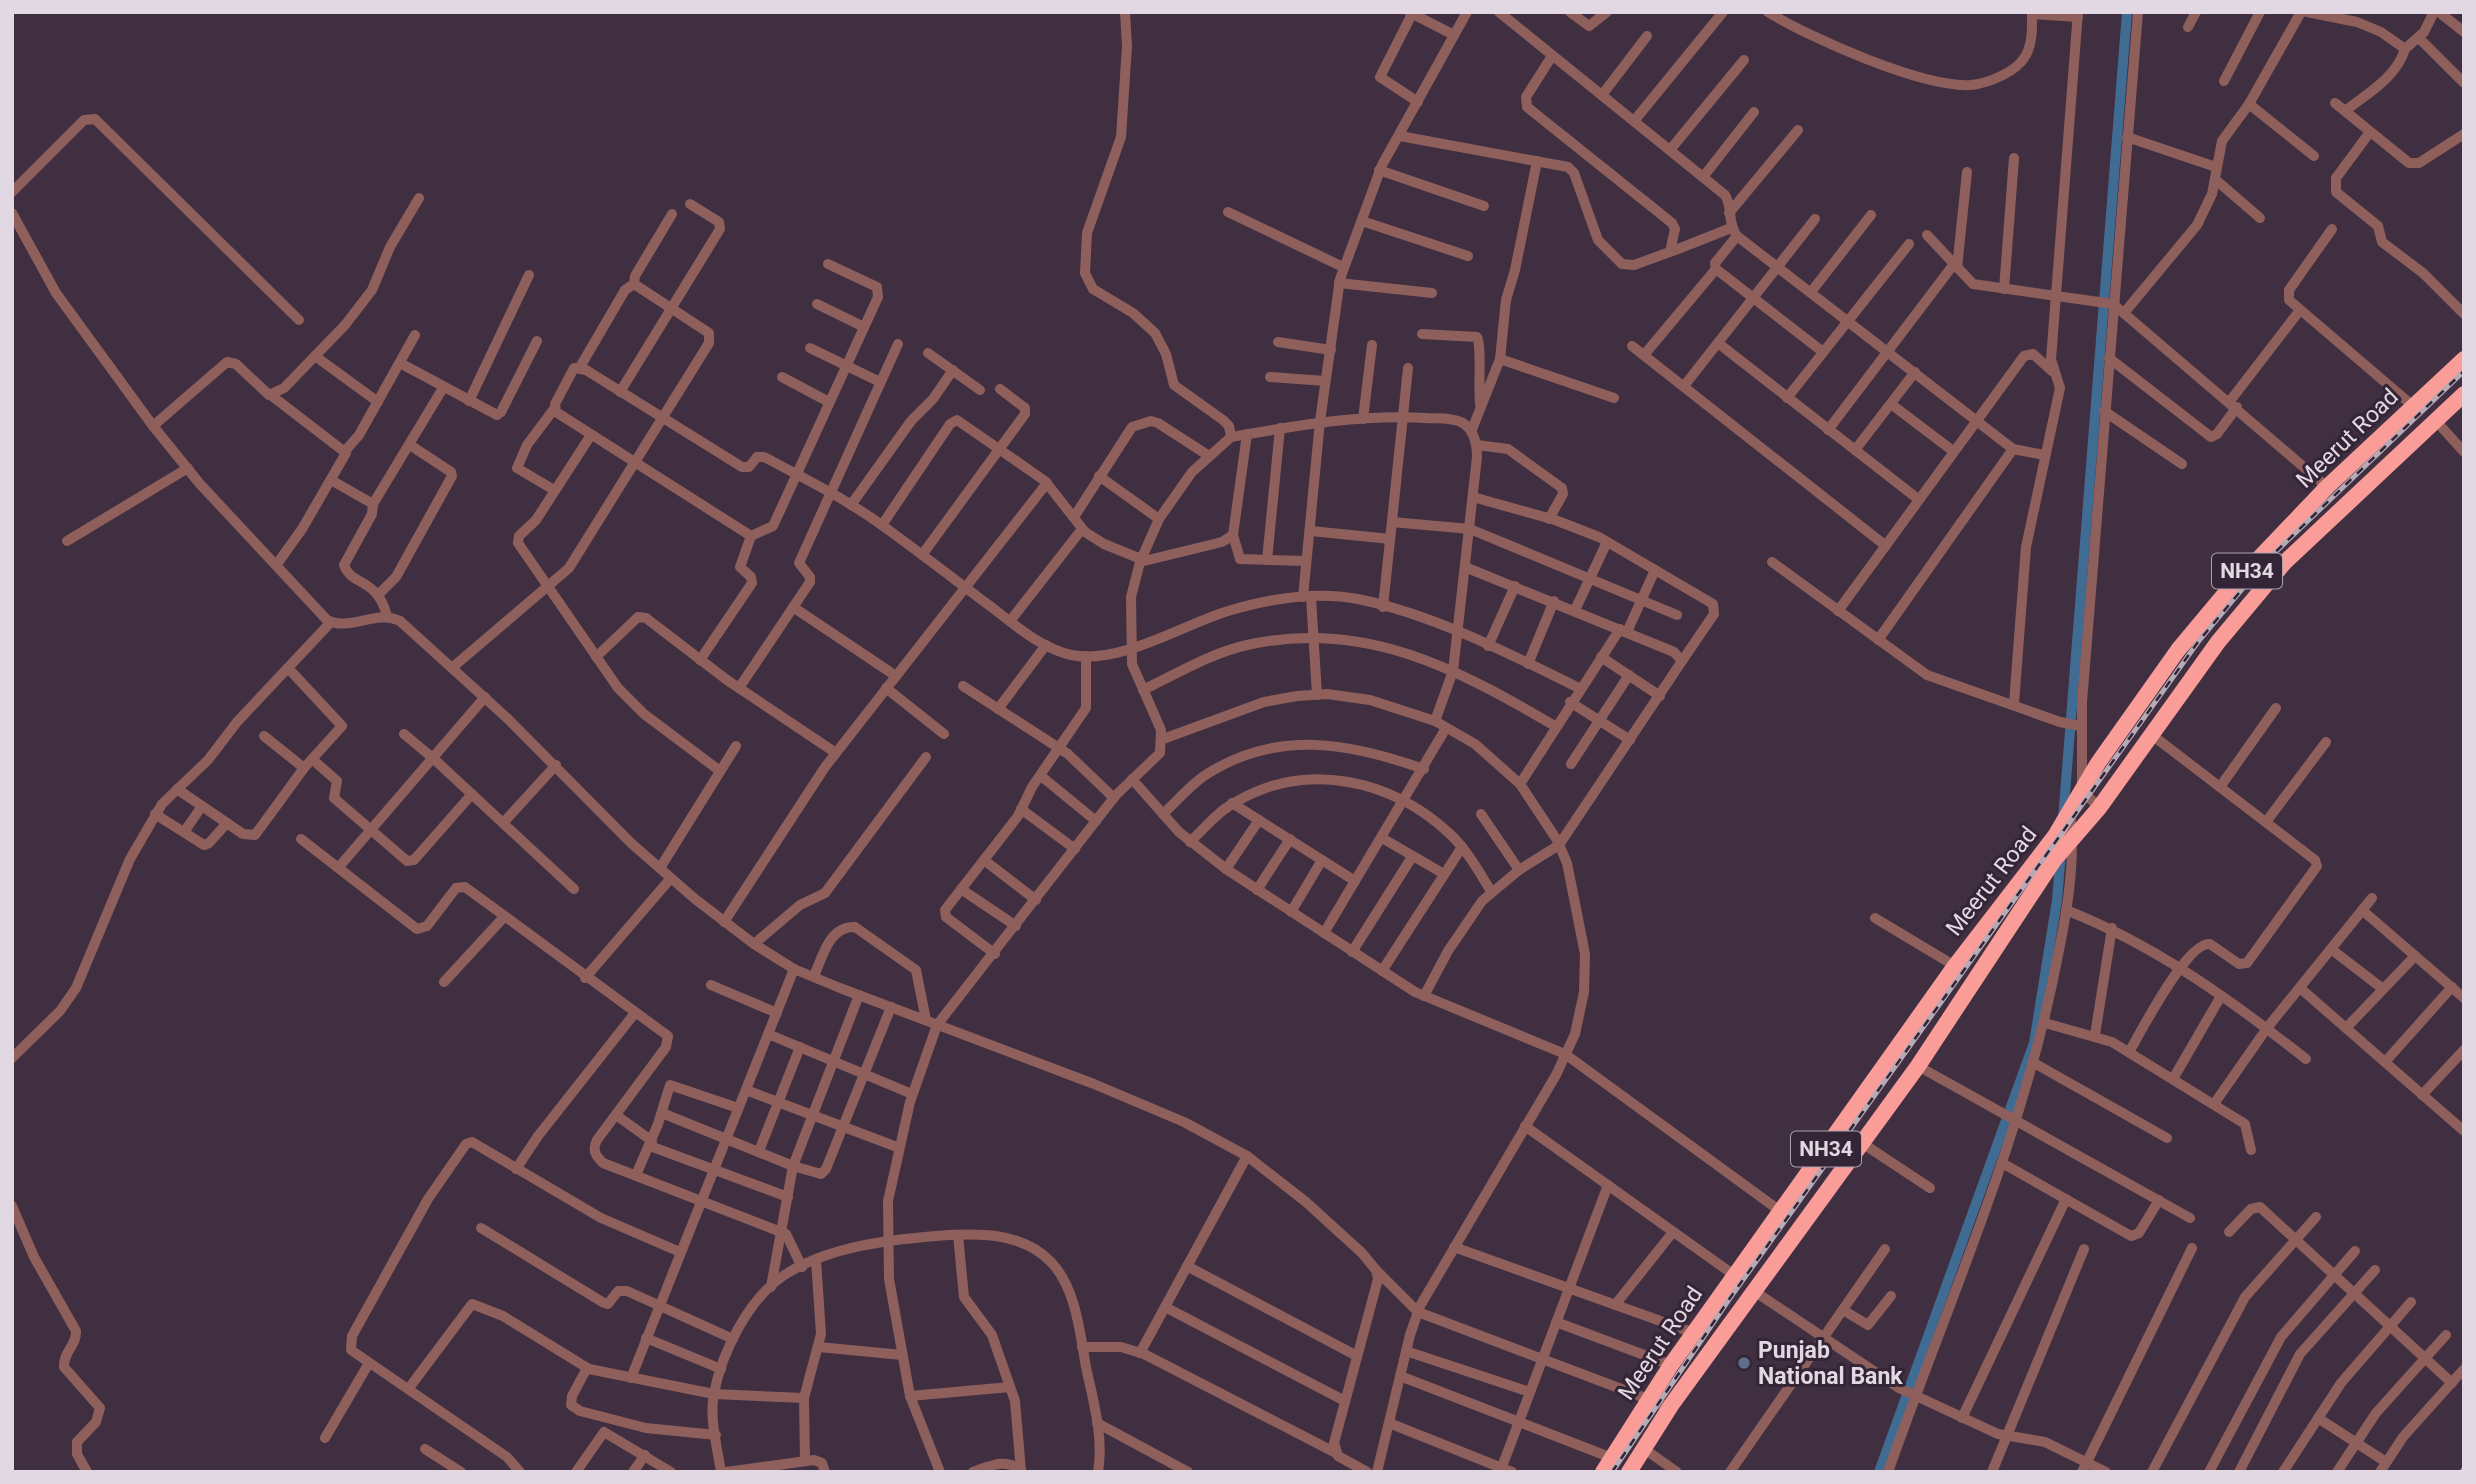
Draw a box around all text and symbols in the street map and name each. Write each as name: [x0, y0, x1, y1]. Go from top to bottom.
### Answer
street label: Meerut Road: [2291, 383, 2404, 494]
road number: NH34: [2212, 554, 2282, 588]
street label: Meerut Road: [1940, 821, 2042, 941]
road number: NH34: [1791, 1132, 1861, 1166]
street label: Meerut Road: [1613, 1281, 1708, 1405]
place label: Punjab National Bank: [1758, 1337, 1903, 1390]
marker: Punjab National Bank: [1736, 1355, 1752, 1371]

